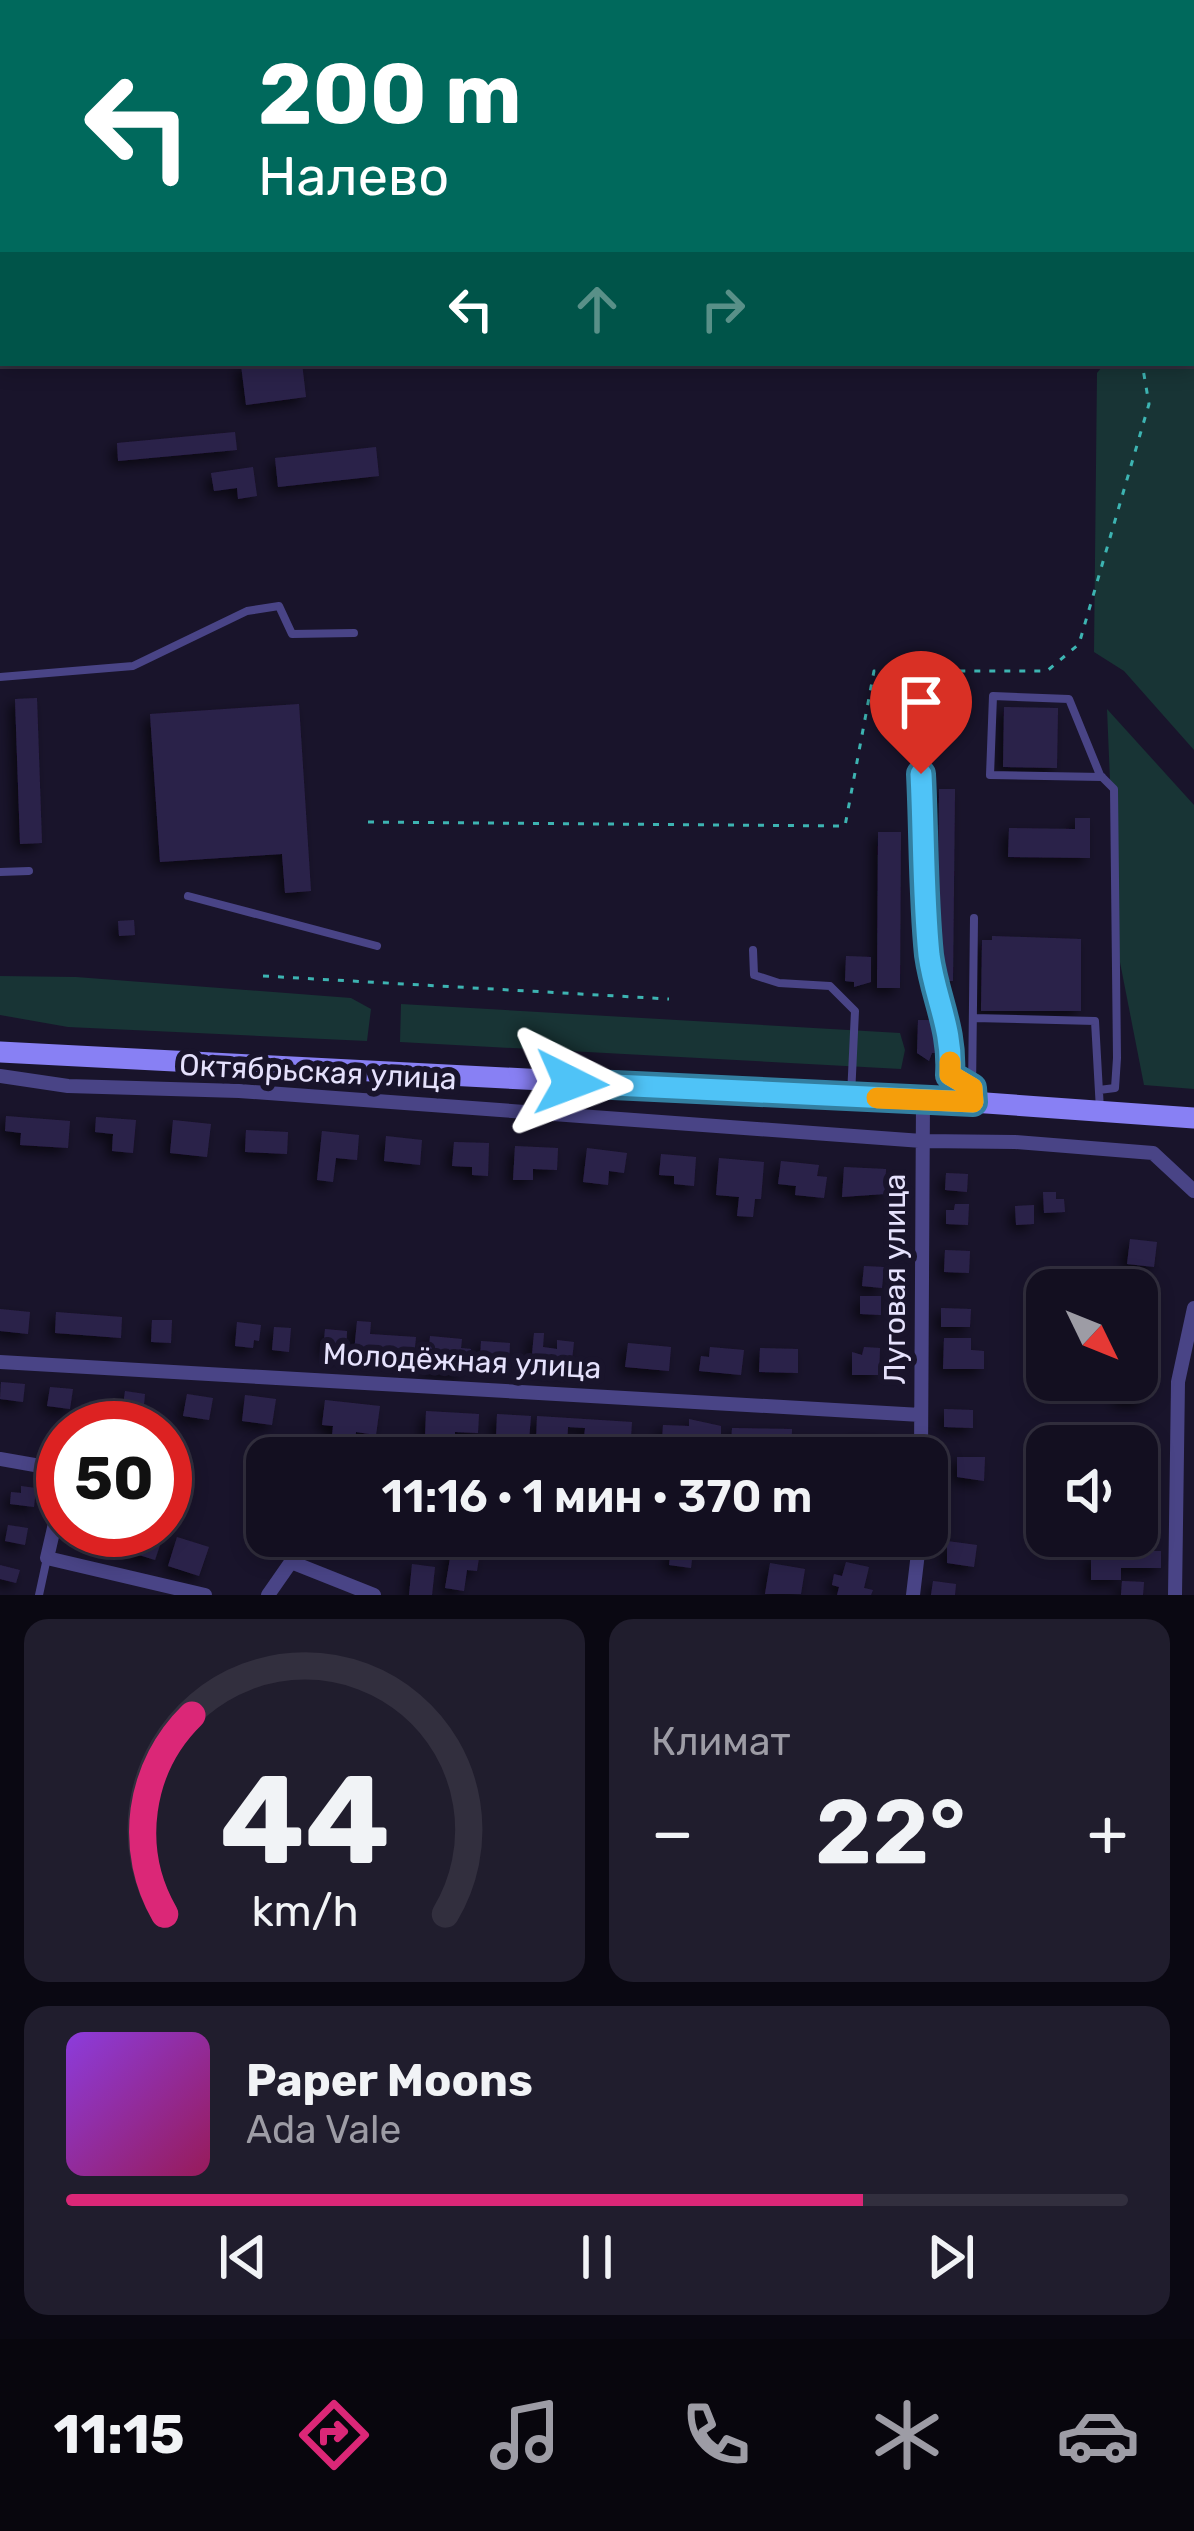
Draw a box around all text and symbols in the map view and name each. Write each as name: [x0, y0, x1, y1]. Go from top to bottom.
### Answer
text: 200 m: [258, 44, 522, 144]
icon: left: [60, 48, 216, 204]
text: Налево: [258, 145, 449, 209]
icon: left: [438, 276, 504, 342]
icon: ahead: [564, 276, 630, 342]
icon: right: [690, 276, 756, 342]
pin: [870, 651, 972, 774]
icon: arrive: [888, 669, 954, 735]
position arrow: [508, 1020, 634, 1146]
street label: Октябрьская улица: [178, 1047, 458, 1097]
street label: Луговая улица: [877, 1174, 913, 1384]
north arrow: [1026, 1269, 1158, 1401]
map controls: [1026, 1269, 1158, 1557]
street label: Молодёжная улица: [322, 1336, 602, 1386]
speed limit sign: 50: [36, 1401, 192, 1557]
button: sound: [1026, 1425, 1158, 1557]
text: 11:16 · 1 мин · 370 m: [382, 1470, 812, 1523]
text: Климат: [651, 1719, 790, 1765]
text: 44: [219, 1746, 390, 1894]
text: 22°: [815, 1779, 966, 1886]
text: −: [651, 1793, 694, 1872]
text: +: [1087, 1793, 1128, 1872]
text: km/h: [251, 1885, 358, 1936]
text: Paper Moons: [246, 2054, 533, 2107]
text: Ada Vale: [246, 2107, 401, 2153]
icon: previous: [210, 2224, 276, 2290]
icon: pause: [564, 2224, 630, 2290]
icon: next: [918, 2224, 984, 2290]
icon: directions: [292, 2393, 376, 2477]
icon: music: [483, 2393, 567, 2477]
icon: phone: [674, 2393, 758, 2477]
icon: climate: [865, 2393, 949, 2477]
icon: car: [1056, 2393, 1140, 2477]
text: 11:15: [54, 2403, 185, 2467]

